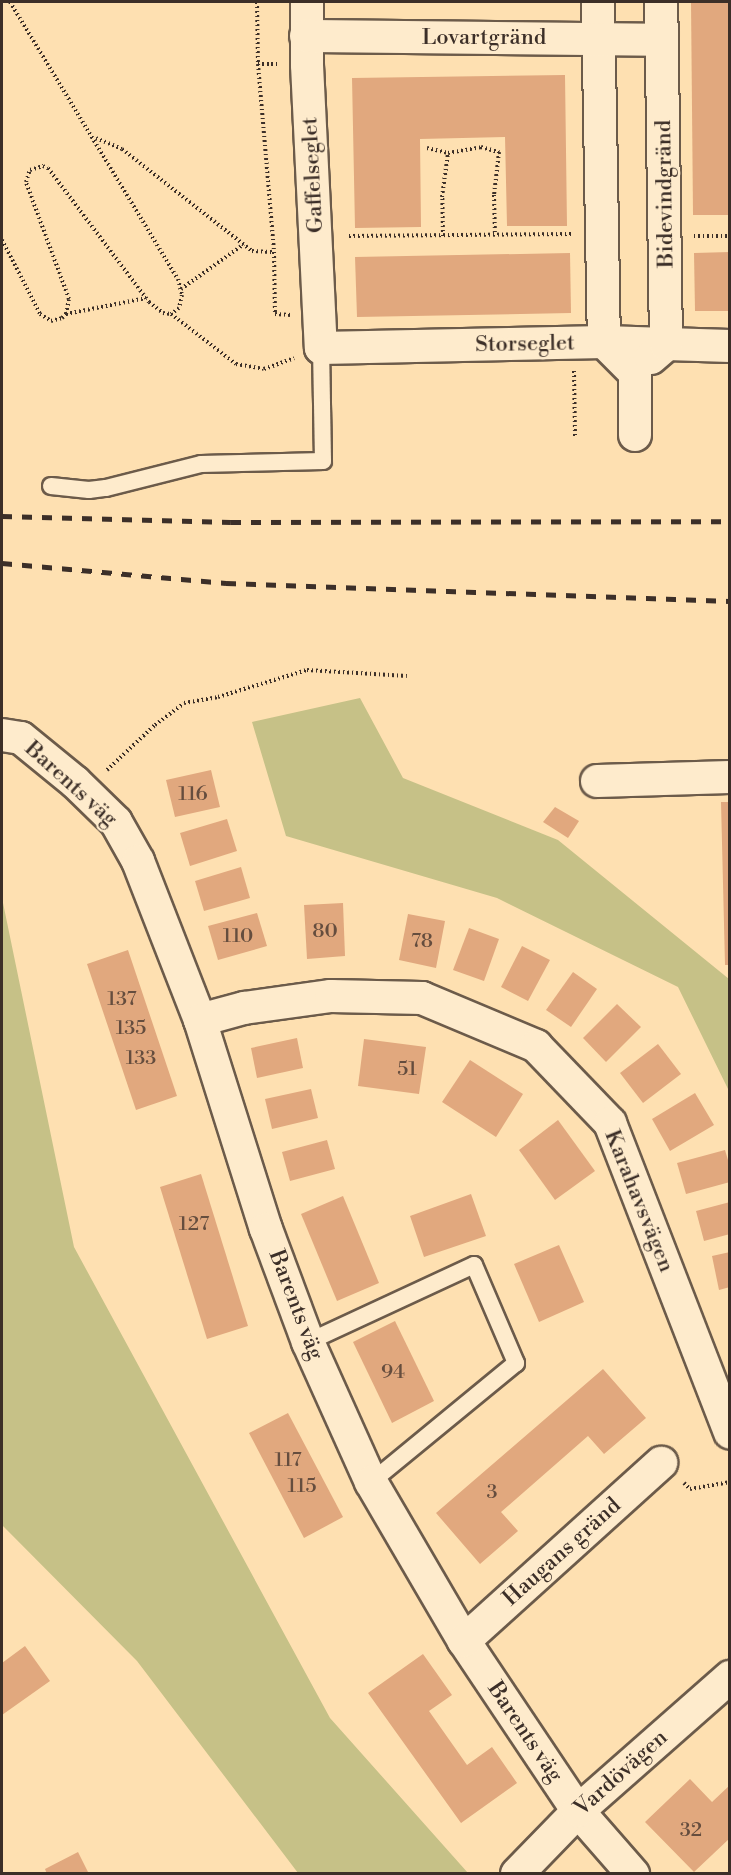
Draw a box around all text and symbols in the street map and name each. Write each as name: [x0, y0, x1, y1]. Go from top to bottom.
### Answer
street label: Lovartgränd: [422, 25, 546, 51]
street label: Gaffelseglet: [297, 116, 329, 234]
street label: Bidevindgränd: [651, 120, 679, 268]
street label: Storseglet: [475, 330, 575, 358]
street label: Barents väg: [19, 736, 123, 832]
house number: 116: [178, 782, 208, 806]
house number: 80: [312, 919, 338, 943]
house number: 110: [223, 924, 253, 948]
house number: 78: [411, 929, 433, 953]
house number: 137: [107, 987, 137, 1011]
house number: 135: [116, 1016, 146, 1040]
house number: 133: [126, 1046, 156, 1070]
house number: 51: [397, 1057, 417, 1081]
street label: Karahavsvägen: [598, 1126, 680, 1276]
house number: 127: [179, 1212, 209, 1236]
street label: Barents väg: [263, 1246, 329, 1364]
house number: 94: [381, 1360, 405, 1384]
house number: 117: [275, 1448, 301, 1472]
house number: 115: [288, 1474, 316, 1498]
house number: 3: [486, 1480, 498, 1504]
street label: Haugans gränd: [498, 1492, 626, 1612]
street label: Barents väg: [482, 1677, 568, 1787]
street label: Vardövägen: [569, 1724, 673, 1822]
house number: 32: [680, 1818, 702, 1842]

